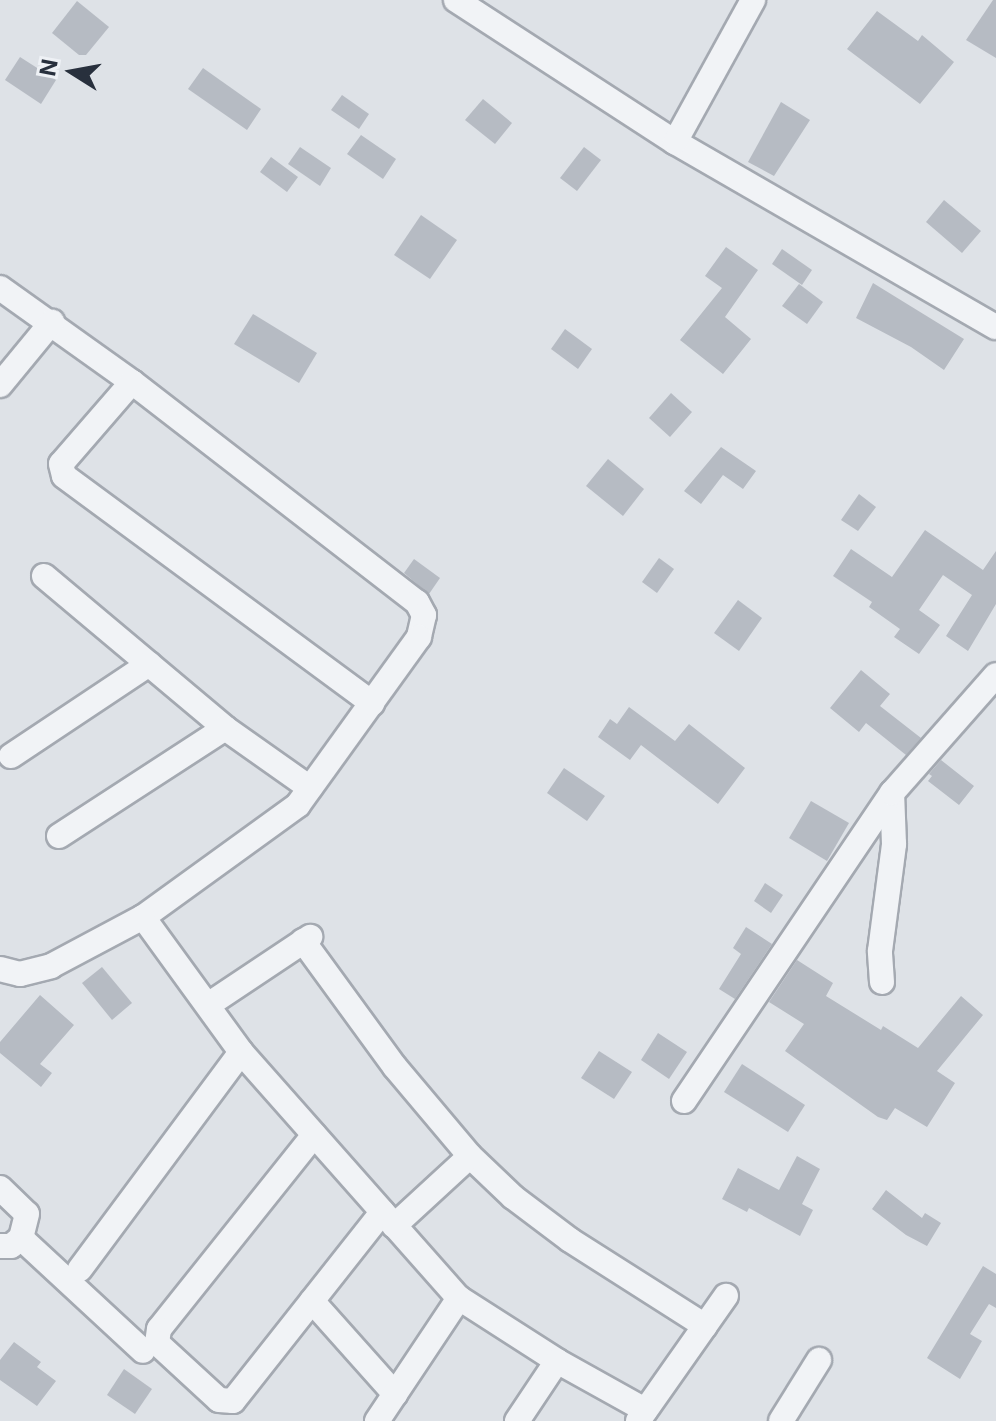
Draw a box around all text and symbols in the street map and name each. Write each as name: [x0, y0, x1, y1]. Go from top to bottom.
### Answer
north arrow: [32, 32, 112, 112]
text: N: [34, 57, 63, 78]

